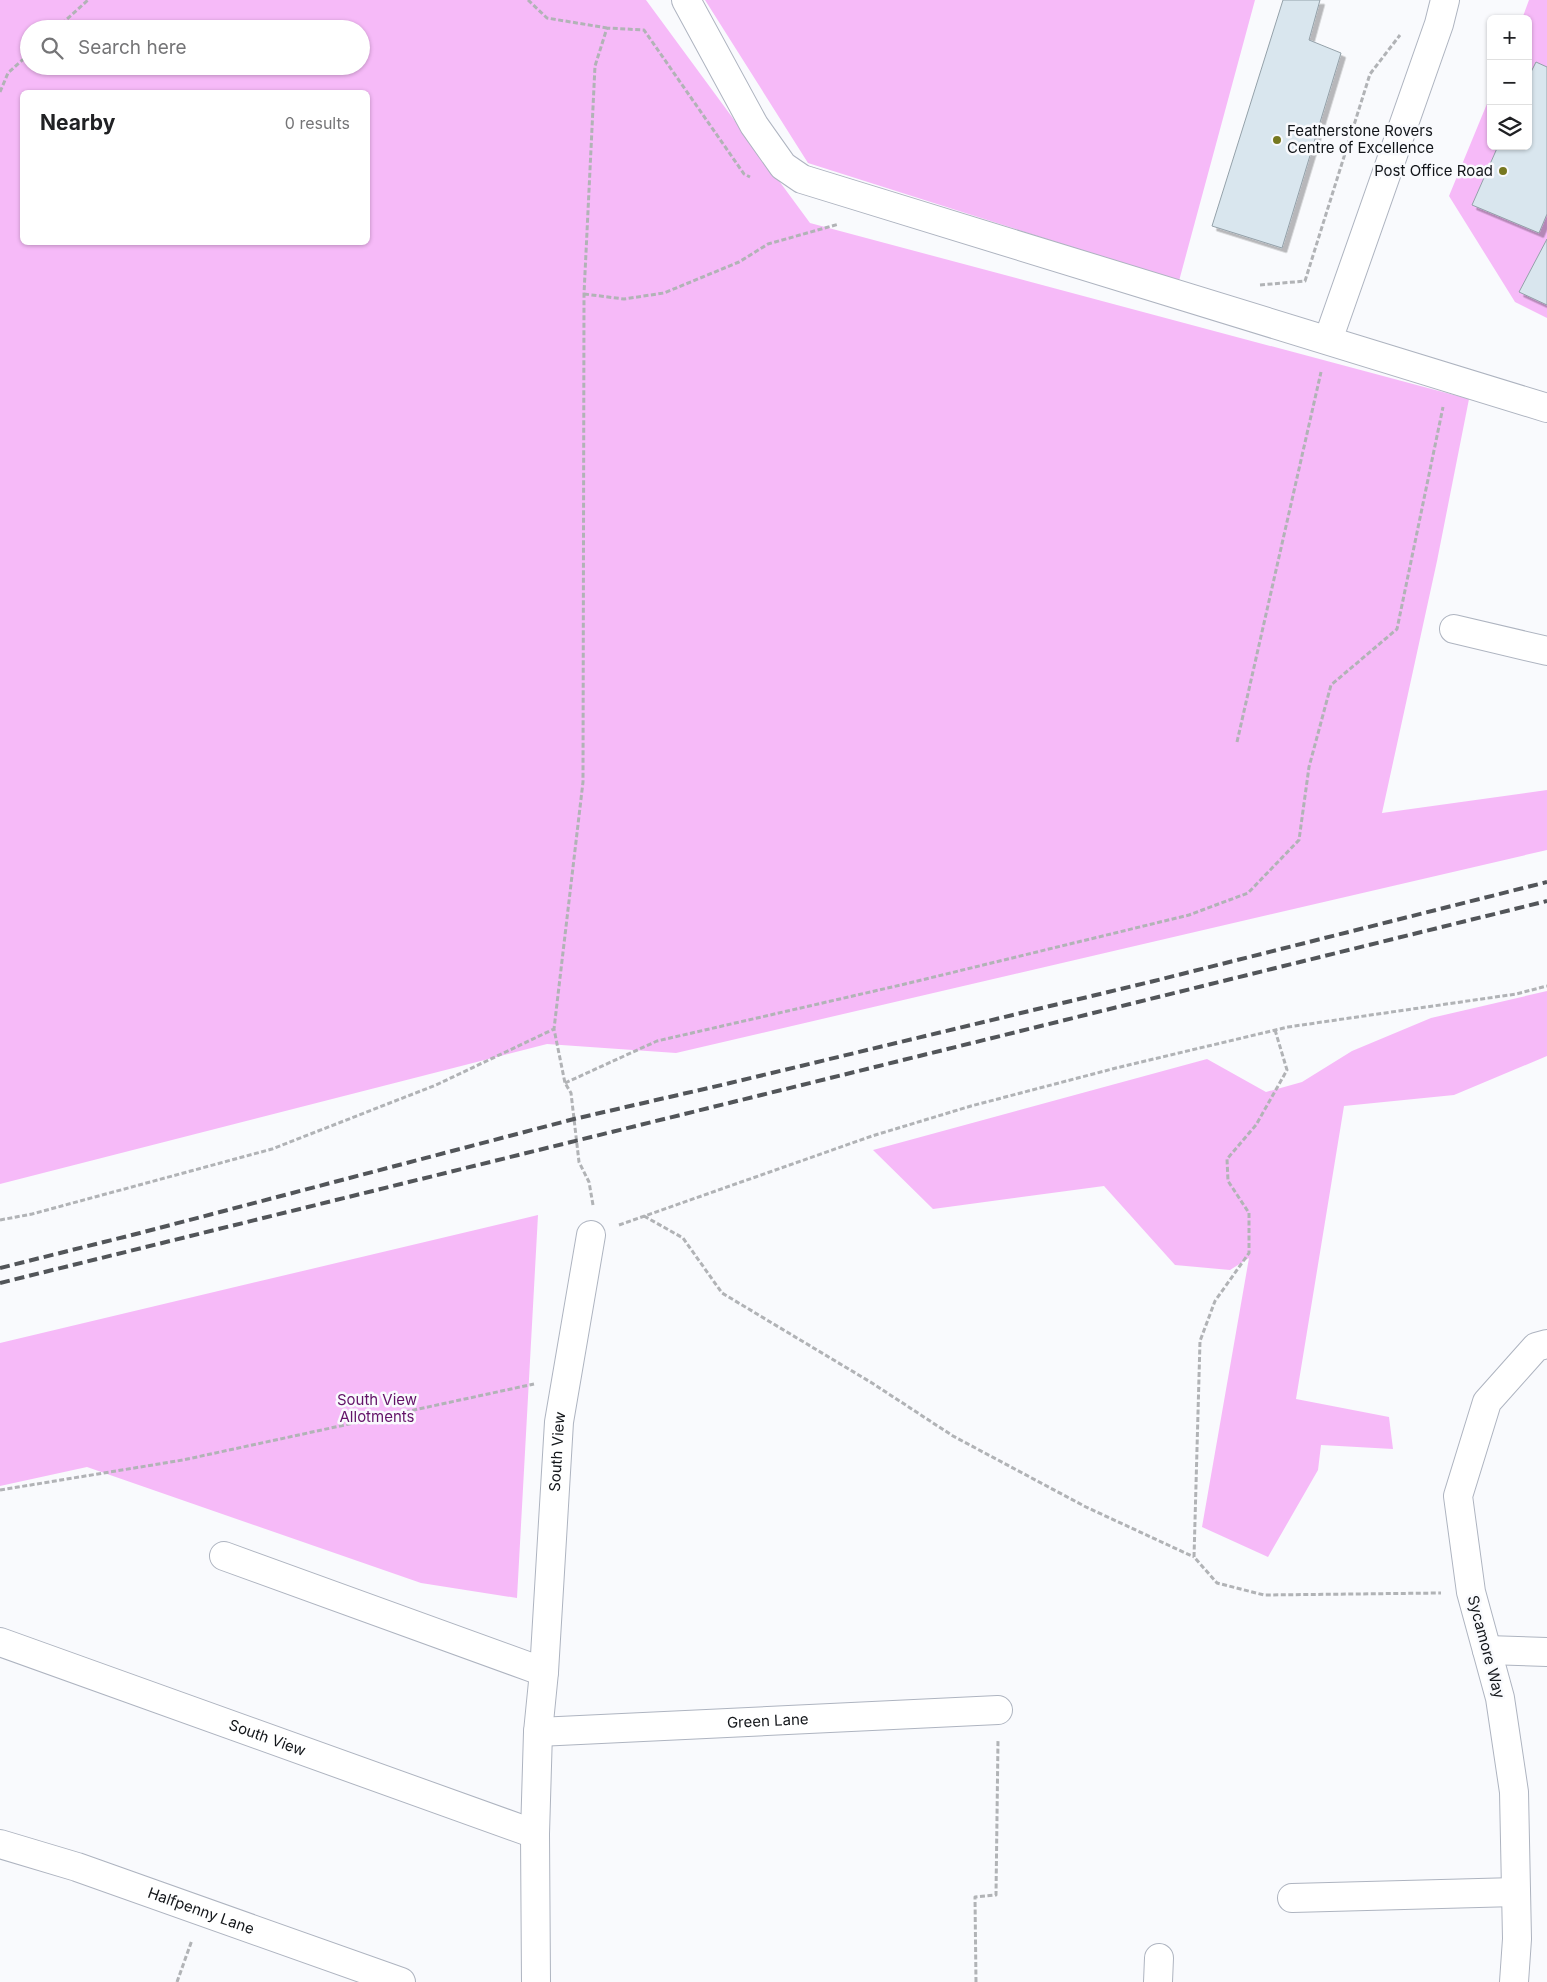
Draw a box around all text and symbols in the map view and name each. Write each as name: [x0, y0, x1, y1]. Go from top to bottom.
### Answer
map controls: [1487, 15, 1532, 150]
button: +: [1487, 15, 1532, 60]
search box: [20, 20, 370, 75]
icon: search: [38, 34, 66, 62]
text: Search here: [78, 36, 187, 59]
button: −: [1487, 60, 1532, 105]
button: layers: [1487, 105, 1532, 150]
text: Nearby: [40, 110, 115, 135]
text: 0 results: [285, 113, 350, 133]
place label: Featherstone Rovers Centre of Excellence: [1287, 121, 1434, 157]
marker: Featherstone Rovers Centre of Excellence: [1271, 134, 1283, 146]
place label: Post Office Road: [1374, 161, 1493, 180]
marker: Post Office Road: [1497, 165, 1509, 177]
park label: South View Allotments: [337, 1390, 417, 1426]
street label: South View: [545, 1410, 570, 1492]
street label: Sycamore Way: [1464, 1593, 1510, 1701]
street label: Green Lane: [726, 1709, 809, 1732]
street label: South View: [226, 1715, 308, 1760]
street label: Halfpenny Lane: [146, 1883, 257, 1938]

